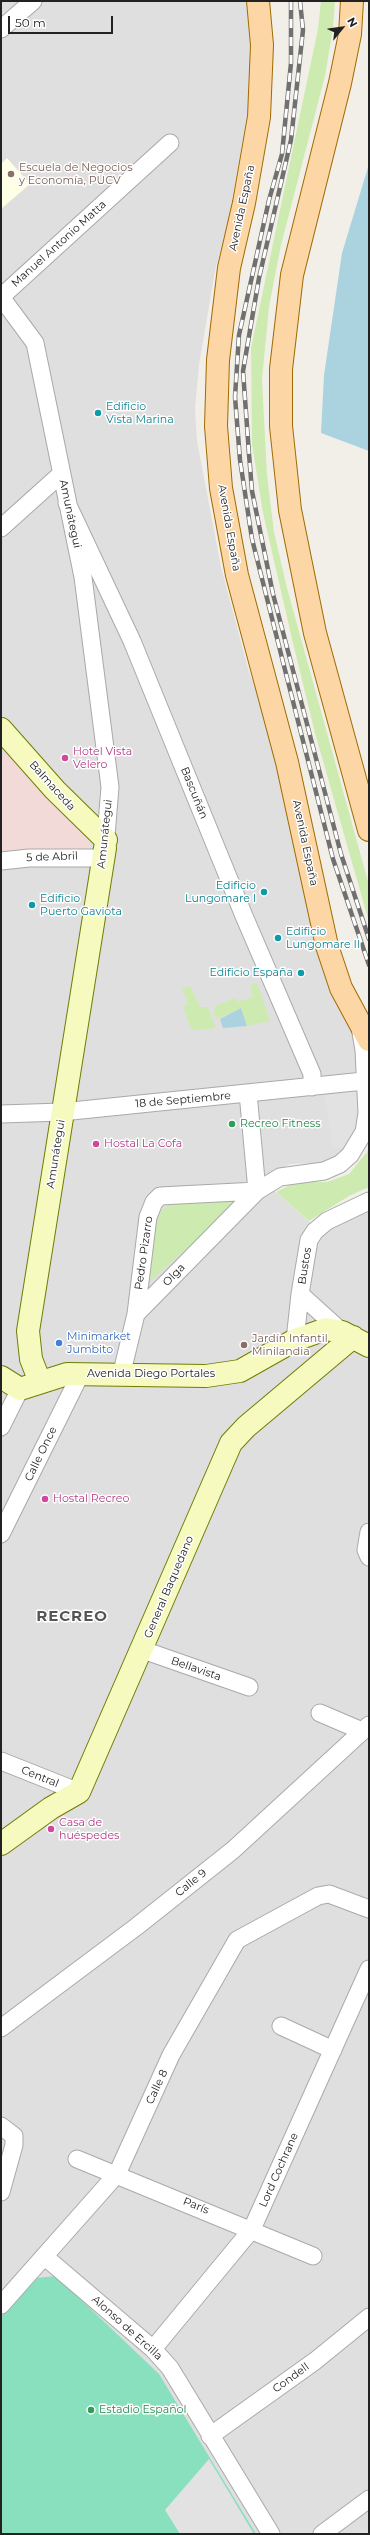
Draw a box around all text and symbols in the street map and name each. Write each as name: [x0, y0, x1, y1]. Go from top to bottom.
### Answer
scale bar: [10, 8, 115, 34]
north arrow: [322, 8, 362, 48]
text: 50 m: [15, 15, 46, 30]
text: N: [344, 15, 361, 29]
place label: Escuela de Negocios y Economía, PUCV: [19, 161, 133, 187]
street label: Avenida España: [226, 164, 258, 252]
marker: Escuela de Negocios y Economía, PUCV: [6, 169, 16, 179]
street label: Manuel Antonio Matta: [9, 198, 109, 290]
place label: Edificio Vista Marina: [106, 400, 174, 426]
marker: Edificio Vista Marina: [93, 408, 103, 418]
street label: Amunátegui: [56, 479, 84, 549]
street label: Avenida España: [215, 484, 243, 572]
place label: Hotel Vista Velero: [73, 745, 132, 771]
marker: Hotel Vista Velero: [60, 753, 70, 763]
street label: Balmaceda: [26, 758, 78, 814]
street label: Bascuñán: [178, 765, 210, 821]
street label: Amunátegui: [95, 799, 115, 869]
street label: Avenida España: [289, 799, 321, 887]
street label: 5 de Abril: [26, 850, 78, 864]
place label: Edificio Lungomare I: [185, 879, 256, 905]
marker: Edificio Lungomare I: [259, 887, 269, 897]
place label: Edificio Puerto Gaviota: [40, 892, 122, 918]
marker: Edificio Puerto Gaviota: [27, 900, 37, 910]
place label: Edificio Lungomare II: [286, 925, 360, 951]
marker: Edificio Lungomare II: [273, 933, 283, 943]
place label: Edificio España: [209, 966, 293, 980]
marker: Edificio España: [296, 968, 306, 978]
street label: 18 de Septiembre: [135, 1089, 231, 1111]
place label: Recreo Fitness: [240, 1117, 321, 1131]
street label: Amunátegui: [44, 1119, 68, 1189]
marker: Recreo Fitness: [227, 1119, 237, 1129]
place label: Hostal La Cofa: [104, 1137, 182, 1151]
marker: Hostal La Cofa: [91, 1139, 101, 1149]
street label: Pedro Pizarro: [132, 1215, 156, 1291]
street label: Bustos: [296, 1246, 314, 1286]
street label: Olga: [160, 1261, 188, 1289]
place label: Minimarket Jumbito: [67, 1330, 131, 1356]
place label: Jardín Infantil Minilandia: [252, 1332, 328, 1358]
marker: Minimarket Jumbito: [54, 1338, 64, 1348]
marker: Jardín Infantil Minilandia: [239, 1340, 249, 1350]
street label: Avenida Diego Portales: [87, 1367, 215, 1381]
street label: Calle Once: [22, 1425, 60, 1483]
place label: Hostal Recreo: [53, 1492, 129, 1506]
marker: Hostal Recreo: [40, 1494, 50, 1504]
street label: General Baquedano: [141, 1534, 197, 1640]
district label: RECREO: [36, 1608, 108, 1626]
street label: Bellavista: [169, 1654, 223, 1684]
street label: Central: [19, 1763, 61, 1791]
place label: Casa de huéspedes: [59, 1816, 119, 1842]
marker: Casa de huéspedes: [46, 1824, 56, 1834]
street label: Calle 9: [173, 1866, 209, 1900]
street label: Calle 8: [143, 2068, 171, 2106]
street label: Lord Cochrane: [257, 2131, 301, 2209]
street label: París: [181, 2195, 211, 2217]
street label: Alonso de Ercilla: [89, 2293, 165, 2363]
street label: Condell: [270, 2360, 312, 2396]
place label: Estadio Español: [99, 2403, 186, 2417]
marker: Estadio Español: [86, 2405, 96, 2415]

